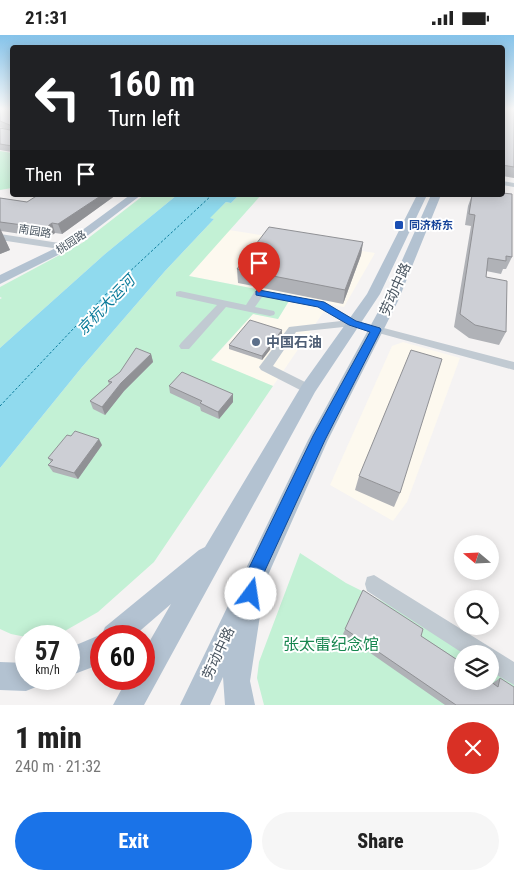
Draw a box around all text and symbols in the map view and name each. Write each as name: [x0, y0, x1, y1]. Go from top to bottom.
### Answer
text: 21:31: [25, 6, 69, 29]
text: 160 m: [108, 64, 195, 105]
icon: left: [25, 65, 90, 130]
text: Turn left: [108, 106, 180, 131]
icon: arrive: [72, 160, 100, 188]
text: Then: [25, 163, 62, 186]
marker: 同济桥东: [393, 219, 405, 231]
place label: 同济桥东: [409, 219, 453, 232]
street label: 南园路: [18, 222, 52, 240]
street label: 桃园路: [54, 228, 89, 257]
pin: [238, 242, 280, 293]
icon: arrive: [245, 249, 273, 277]
street label: 劳动中路: [376, 260, 414, 318]
water label: 京杭大运河: [73, 270, 141, 338]
place label: 中国石油: [266, 334, 322, 350]
marker: 中国石油: [250, 336, 262, 348]
north arrow: [454, 535, 499, 580]
map controls: [454, 535, 499, 690]
position arrow: [224, 567, 276, 619]
button: search: [454, 590, 499, 635]
street label: 劳动中路: [199, 624, 237, 682]
speed limit sign: 60: [90, 625, 155, 690]
park label: 张太雷纪念馆: [283, 635, 379, 654]
text: 57: [35, 637, 60, 666]
button: layers: [454, 645, 499, 690]
text: km/h: [35, 663, 60, 677]
text: 1 min: [15, 720, 82, 755]
button: close: [447, 722, 499, 774]
text: 240 m · 21:32: [15, 757, 101, 776]
button: Exit: [15, 812, 252, 870]
button: Share: [262, 812, 499, 870]

